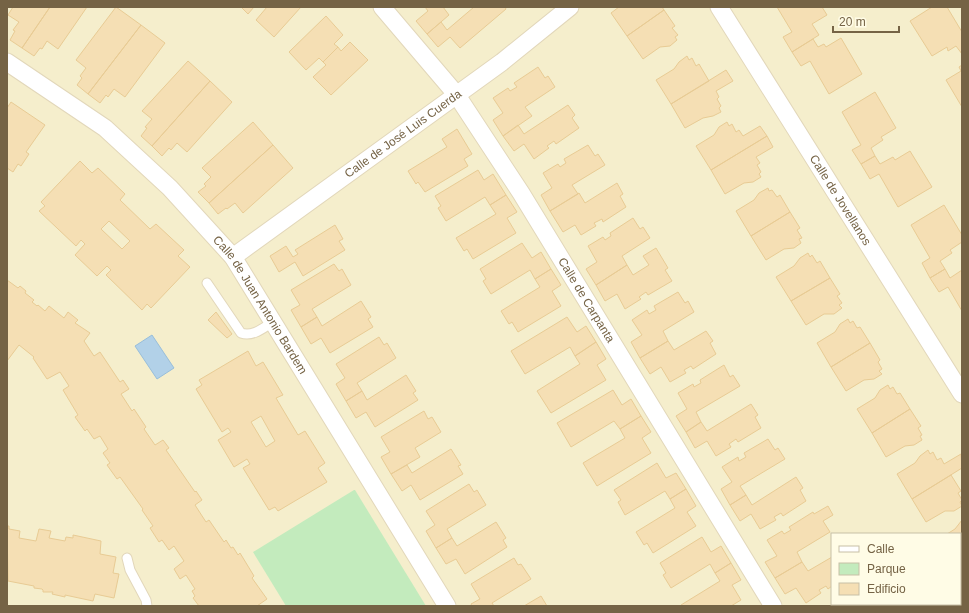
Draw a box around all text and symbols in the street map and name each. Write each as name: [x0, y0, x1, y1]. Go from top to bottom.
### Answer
scale bar: [833, 8, 899, 34]
text: 20 m: [839, 15, 866, 29]
street label: Calle de José Luis Cuerda: [342, 87, 464, 181]
street label: Calle de Jovellanos: [807, 152, 874, 248]
street label: Calle de Juan Antonio Bardem: [210, 233, 310, 377]
street label: Calle de Carpanta: [555, 255, 618, 345]
legend: [831, 533, 961, 605]
text: Calle: [867, 542, 895, 556]
text: Parque: [867, 562, 906, 576]
text: Edificio: [867, 582, 906, 596]

